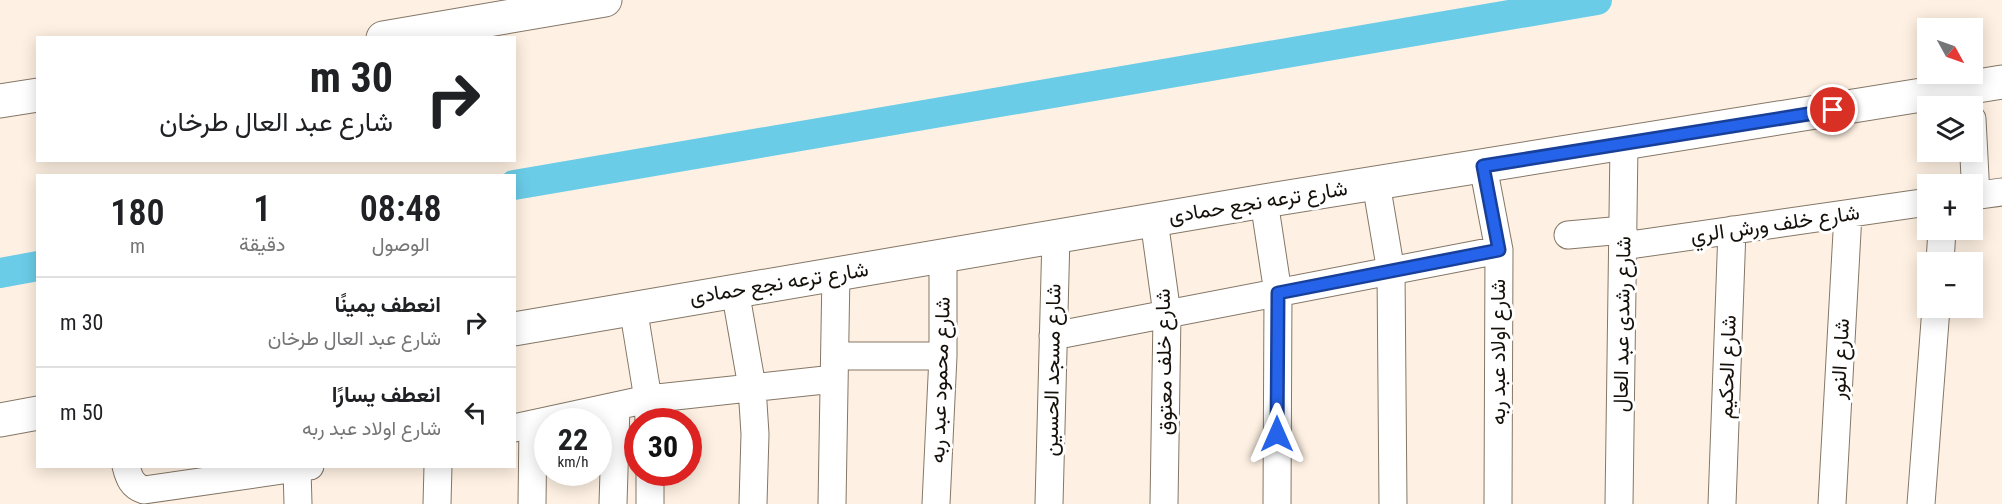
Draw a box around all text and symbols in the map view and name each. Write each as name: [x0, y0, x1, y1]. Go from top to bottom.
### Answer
north arrow: [1917, 18, 1983, 84]
map controls: [1917, 18, 1983, 318]
text: 30 m: [310, 53, 393, 102]
icon: right: [414, 60, 492, 138]
pin: [1807, 84, 1858, 135]
icon: arrive: [1816, 93, 1849, 126]
button: layers: [1917, 96, 1983, 162]
text: شارع عبد العال طرخان: [159, 106, 393, 138]
button: +: [1917, 174, 1983, 240]
street label: شارع ترعه نجع حمادى: [1167, 176, 1349, 230]
text: 1: [253, 188, 271, 230]
text: 08:48: [360, 188, 442, 230]
text: 180: [110, 192, 165, 234]
street label: شارع خلف ورش الري: [1689, 200, 1862, 253]
text: دقيقة: [239, 232, 285, 256]
text: الوصول: [372, 232, 430, 256]
text: m: [130, 234, 145, 258]
street label: شارع رشدى عبد العال: [1608, 236, 1638, 412]
button: −: [1917, 252, 1983, 318]
street label: شارع ترعه نجع حمادى: [688, 257, 870, 311]
street label: شارع اولاد عبد ربه: [1486, 279, 1512, 425]
street label: شارع مسجد الحسين: [1038, 283, 1068, 457]
street label: شارع خلف معتوق: [1151, 288, 1179, 436]
text: انعطف يمينًا: [335, 292, 441, 317]
street label: شارع محمود عبد ربه: [925, 296, 957, 464]
icon: right: [459, 306, 492, 339]
text: 30 m: [60, 310, 103, 335]
street label: شارع الحكيم: [1713, 315, 1743, 419]
street label: شارع النور: [1826, 318, 1856, 401]
text: شارع عبد العال طرخان: [268, 326, 441, 350]
text: انعطف يسارًا: [332, 382, 441, 407]
icon: left: [459, 396, 492, 429]
text: 50 m: [60, 400, 103, 425]
position arrow: [1245, 402, 1309, 466]
speed limit sign: 30: [624, 408, 702, 486]
text: شارع اولاد عبد ربه: [302, 416, 441, 440]
text: 22: [558, 422, 588, 457]
text: km/h: [558, 453, 588, 471]

